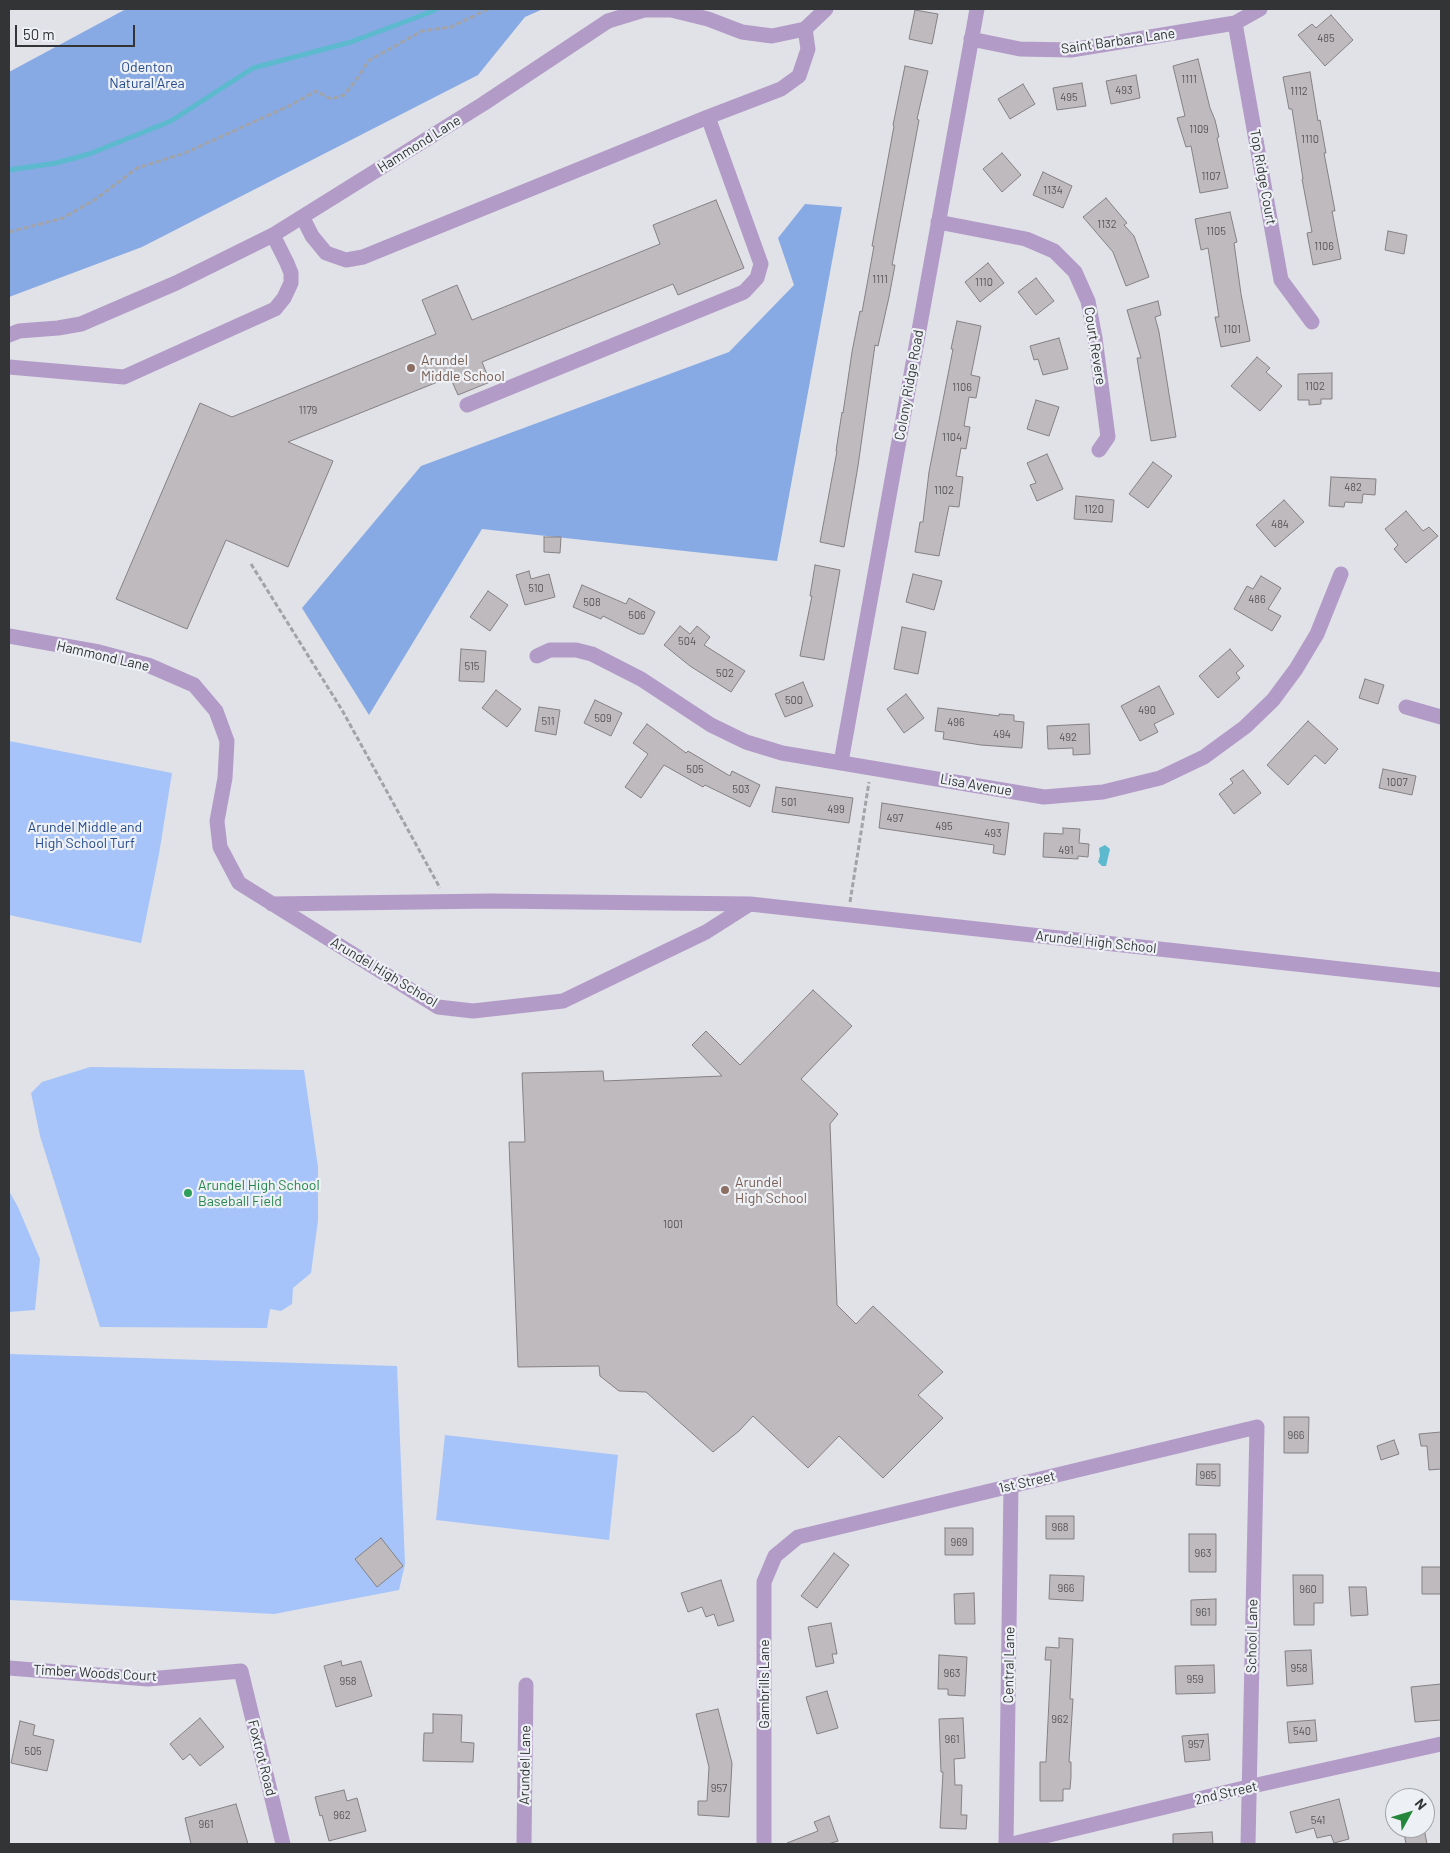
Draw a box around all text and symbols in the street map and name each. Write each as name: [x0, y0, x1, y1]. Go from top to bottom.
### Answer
scale bar: [18, 15, 138, 47]
text: 50 m: [23, 25, 55, 43]
street label: Saint Barbara Lane: [1060, 25, 1176, 57]
house number: 485: [1317, 31, 1335, 45]
park label: Odenton Natural Area: [109, 59, 185, 92]
house number: 1111: [1181, 72, 1197, 86]
house number: 493: [1115, 83, 1133, 97]
house number: 1112: [1290, 84, 1308, 98]
house number: 495: [1060, 90, 1078, 104]
street label: Hammond Lane: [374, 112, 464, 176]
house number: 1109: [1189, 122, 1209, 136]
street label: Top Ridge Court: [1246, 128, 1280, 226]
house number: 1110: [1301, 132, 1319, 146]
house number: 1107: [1201, 169, 1221, 183]
house number: 1134: [1043, 183, 1063, 197]
house number: 1132: [1097, 217, 1117, 231]
house number: 1105: [1206, 224, 1226, 238]
house number: 1106: [1314, 239, 1334, 253]
house number: 1111: [872, 272, 888, 286]
house number: 1110: [975, 275, 993, 289]
street label: Court Revere: [1081, 306, 1109, 386]
house number: 1101: [1223, 322, 1241, 336]
street label: Colony Ridge Road: [891, 328, 927, 442]
place label: Arundel Middle School: [421, 352, 505, 384]
marker: Arundel Middle School: [405, 362, 417, 374]
house number: 1102: [1305, 379, 1325, 393]
house number: 1106: [952, 380, 972, 394]
house number: 1179: [299, 403, 317, 417]
house number: 1104: [942, 430, 962, 444]
house number: 482: [1344, 480, 1362, 494]
house number: 1102: [934, 483, 954, 497]
house number: 1120: [1084, 502, 1104, 516]
house number: 484: [1271, 517, 1289, 531]
house number: 510: [528, 581, 544, 595]
house number: 486: [1248, 592, 1266, 606]
house number: 508: [583, 595, 601, 609]
house number: 506: [628, 608, 646, 622]
house number: 504: [678, 634, 696, 648]
street label: Hammond Lane: [55, 637, 151, 675]
house number: 515: [465, 659, 479, 673]
house number: 502: [716, 666, 734, 680]
house number: 500: [785, 693, 803, 707]
house number: 490: [1138, 703, 1156, 717]
house number: 509: [594, 711, 612, 725]
house number: 511: [541, 714, 555, 728]
house number: 496: [947, 715, 965, 729]
house number: 494: [993, 727, 1011, 741]
house number: 492: [1059, 730, 1077, 744]
house number: 505: [686, 762, 704, 776]
street label: Lisa Avenue: [939, 770, 1013, 800]
house number: 1007: [1386, 775, 1408, 789]
house number: 503: [732, 782, 750, 796]
house number: 501: [781, 795, 797, 809]
house number: 499: [827, 802, 845, 816]
house number: 497: [887, 811, 903, 825]
park label: Arundel Middle and High School Turf: [28, 819, 142, 852]
house number: 495: [935, 819, 953, 833]
house number: 493: [984, 826, 1002, 840]
house number: 491: [1058, 843, 1074, 857]
street label: Arundel High School: [1035, 927, 1157, 957]
street label: Arundel High School: [328, 933, 440, 1011]
place label: Arundel High School: [735, 1174, 807, 1206]
place label: Arundel High School Baseball Field: [198, 1177, 320, 1210]
marker: Arundel High School: [719, 1184, 731, 1196]
marker: Arundel High School Baseball Field: [182, 1187, 194, 1199]
house number: 1001: [663, 1217, 683, 1231]
house number: 966: [1287, 1428, 1305, 1442]
street label: 1st Street: [997, 1467, 1057, 1497]
house number: 965: [1199, 1468, 1217, 1482]
house number: 968: [1051, 1520, 1069, 1534]
house number: 969: [950, 1535, 968, 1549]
house number: 963: [1194, 1546, 1212, 1560]
house number: 966: [1057, 1581, 1075, 1595]
house number: 960: [1299, 1582, 1317, 1596]
street label: School Lane: [1243, 1599, 1261, 1673]
house number: 961: [1195, 1605, 1211, 1619]
street label: Central Lane: [1000, 1626, 1018, 1704]
street label: Gambrills Lane: [756, 1639, 772, 1729]
street label: Timber Woods Court: [33, 1661, 157, 1685]
house number: 958: [1290, 1661, 1308, 1675]
house number: 963: [943, 1666, 961, 1680]
house number: 959: [1186, 1672, 1204, 1686]
house number: 958: [339, 1674, 357, 1688]
house number: 962: [1051, 1712, 1069, 1726]
street label: Foxtrot Road: [244, 1718, 280, 1798]
house number: 540: [1293, 1724, 1311, 1738]
street label: Arundel Lane: [516, 1725, 534, 1805]
house number: 961: [944, 1732, 960, 1746]
house number: 957: [1188, 1737, 1204, 1751]
house number: 505: [24, 1744, 42, 1758]
street label: 2nd Street: [1193, 1778, 1259, 1808]
house number: 957: [711, 1781, 727, 1795]
north arrow: [1385, 1788, 1435, 1838]
text: N: [1412, 1795, 1431, 1813]
house number: 962: [333, 1808, 351, 1822]
house number: 541: [1311, 1813, 1325, 1827]
house number: 961: [198, 1817, 214, 1831]

